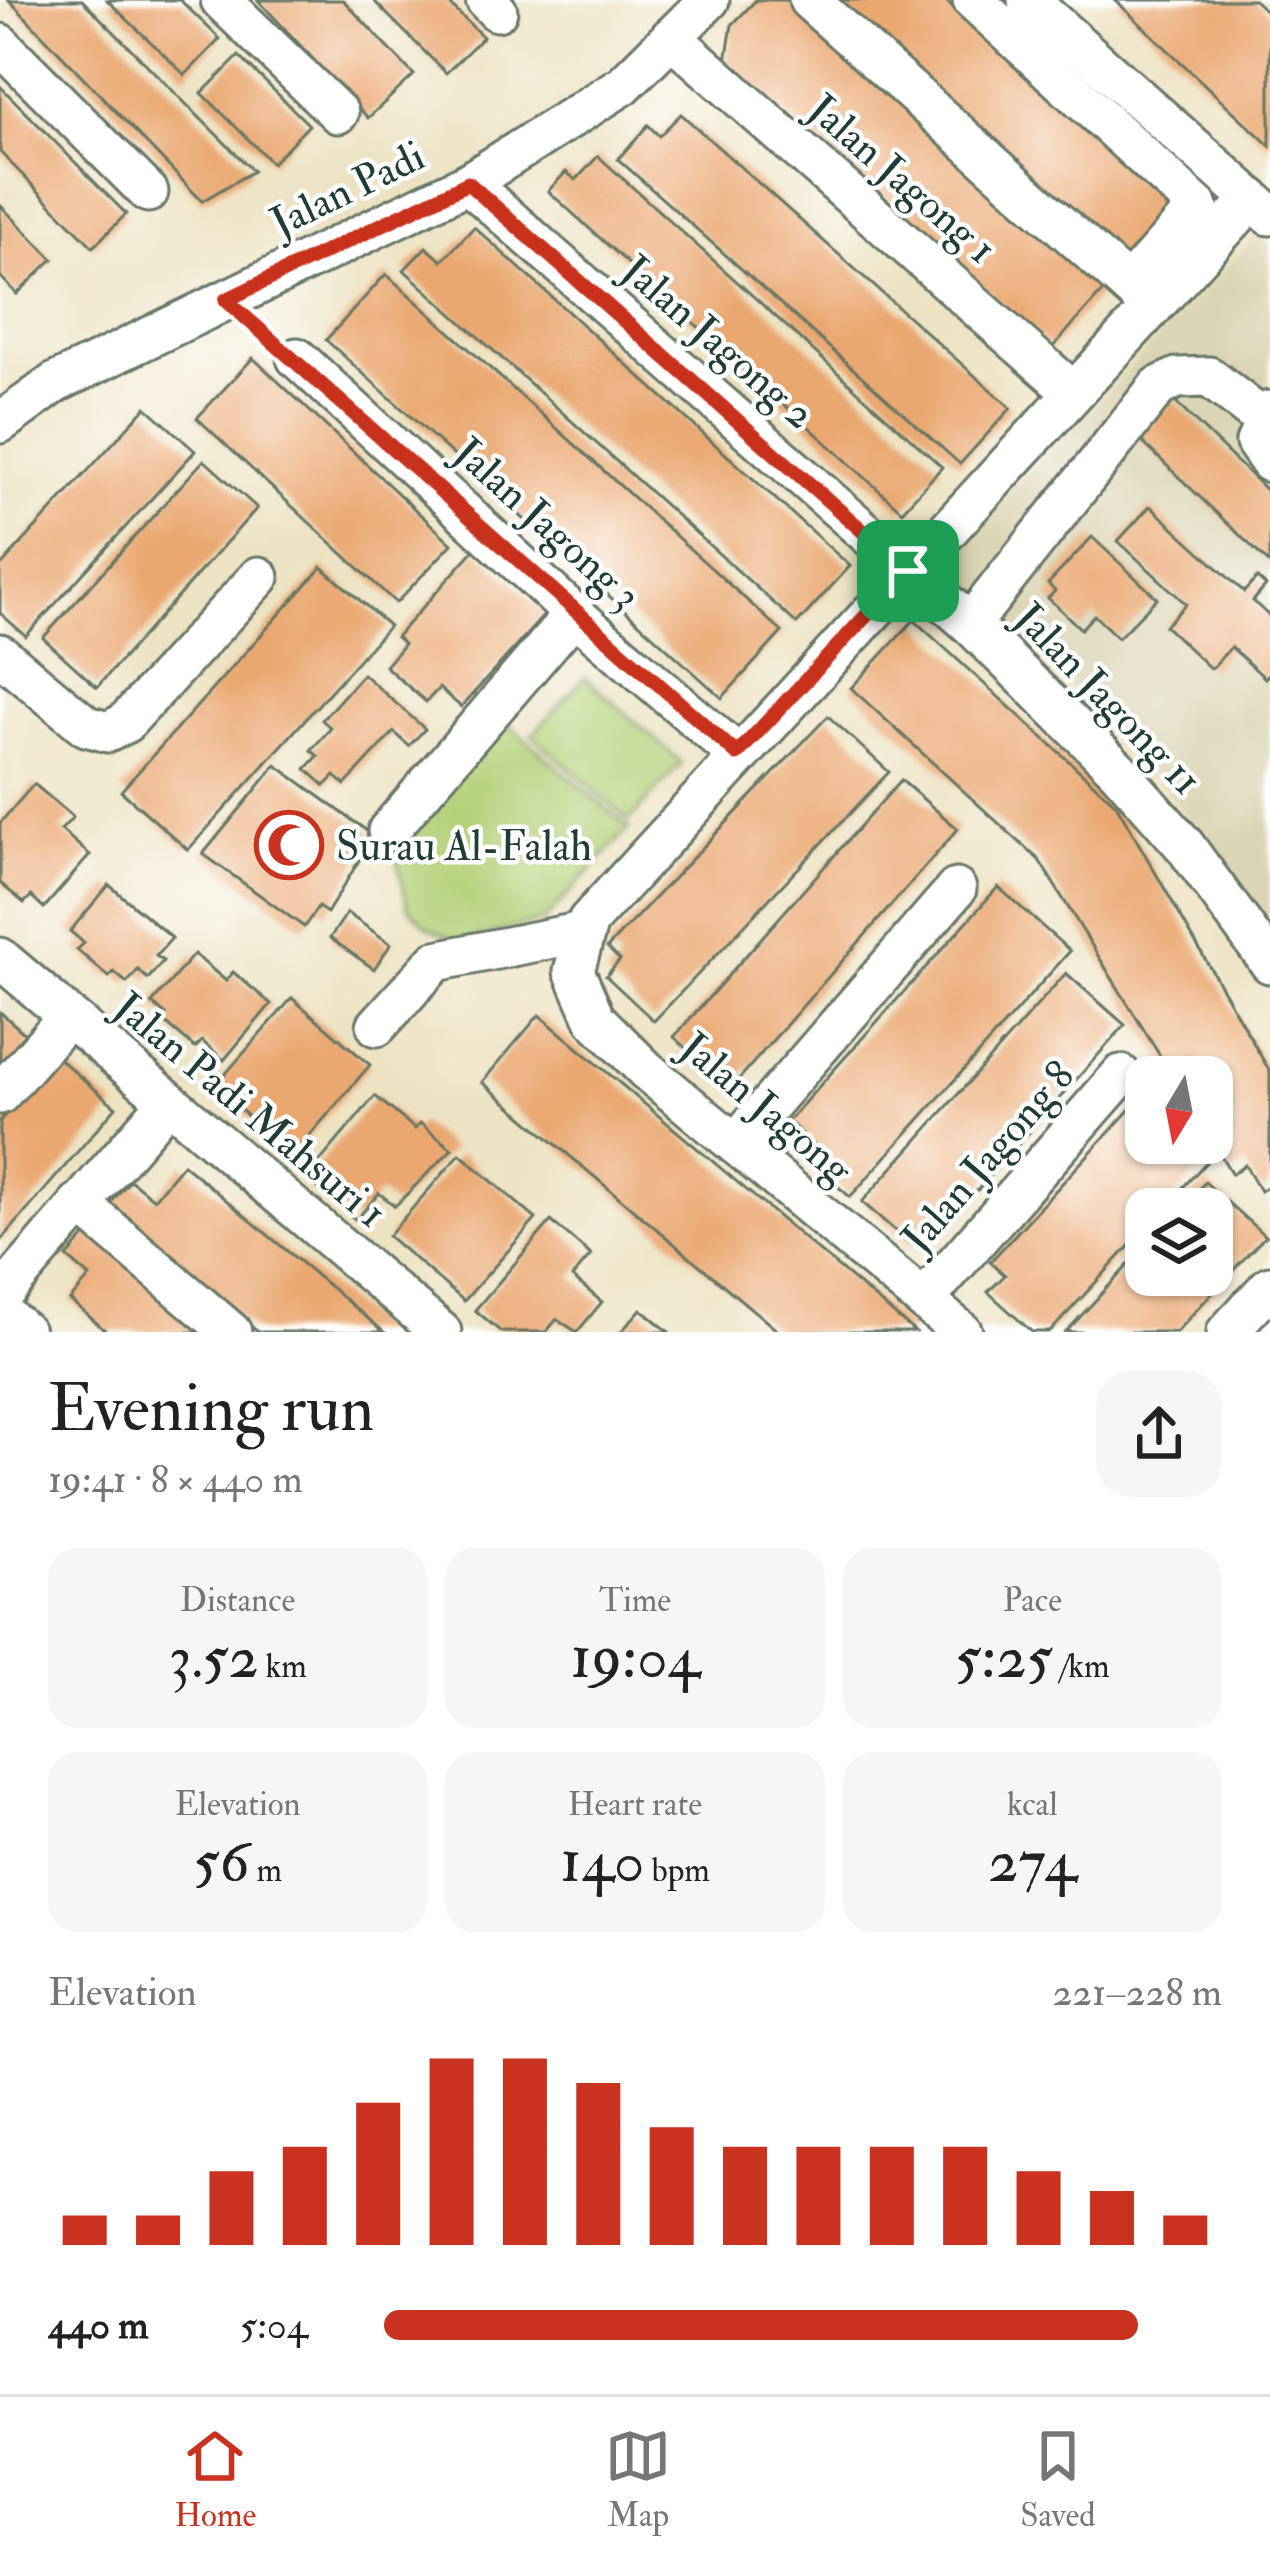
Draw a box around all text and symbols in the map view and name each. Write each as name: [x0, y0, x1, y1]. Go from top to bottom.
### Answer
street label: Jalan Jagong 1: [796, 83, 1006, 275]
street label: Jalan Padi: [262, 130, 433, 250]
street label: Jalan Jagong 2: [610, 244, 825, 440]
street label: Jalan Jagong 3: [442, 426, 651, 622]
pin: [857, 520, 959, 622]
icon: arrive: [875, 538, 941, 604]
street label: Jalan Jagong 11: [1002, 592, 1212, 806]
mosque icon: Surau Al-Falah: [254, 810, 324, 880]
place label: Surau Al-Falah: [336, 821, 592, 873]
street label: Jalan Padi Mahsuri 1: [102, 981, 397, 1240]
street label: Jalan Jagong: [668, 1021, 863, 1196]
street label: Jalan Jagong 8: [890, 1051, 1086, 1265]
north arrow: [1125, 1056, 1233, 1164]
map controls: [1125, 1056, 1233, 1296]
button: layers: [1125, 1188, 1233, 1296]
text: Evening run: [48, 1368, 374, 1451]
button: share: [1096, 1371, 1222, 1497]
text: 19:41 · 8 × 440 m: [48, 1455, 303, 1504]
text: Distance: [180, 1580, 295, 1621]
text: Time: [599, 1580, 671, 1621]
text: Pace: [1003, 1580, 1062, 1621]
text: 3.52: [168, 1621, 259, 1696]
text: 19:04: [570, 1621, 700, 1696]
text: 5:25: [955, 1621, 1053, 1696]
text: km: [259, 1646, 307, 1687]
text: /km: [1053, 1646, 1110, 1687]
text: Elevation: [175, 1784, 301, 1825]
text: Heart rate: [568, 1784, 702, 1825]
text: kcal: [1007, 1784, 1058, 1825]
text: 56: [193, 1825, 250, 1900]
text: 140: [560, 1825, 645, 1900]
text: 274: [988, 1825, 1077, 1900]
text: m: [250, 1850, 282, 1891]
text: bpm: [645, 1850, 710, 1891]
text: Elevation: [48, 1968, 197, 2017]
text: 221–228 m: [1053, 1968, 1222, 2017]
text: 440 m: [48, 2301, 149, 2350]
text: 5:04: [240, 2301, 308, 2350]
tab: Home: [174, 2423, 256, 2536]
tab: Map: [605, 2423, 671, 2536]
tab: Saved: [1020, 2423, 1096, 2536]

